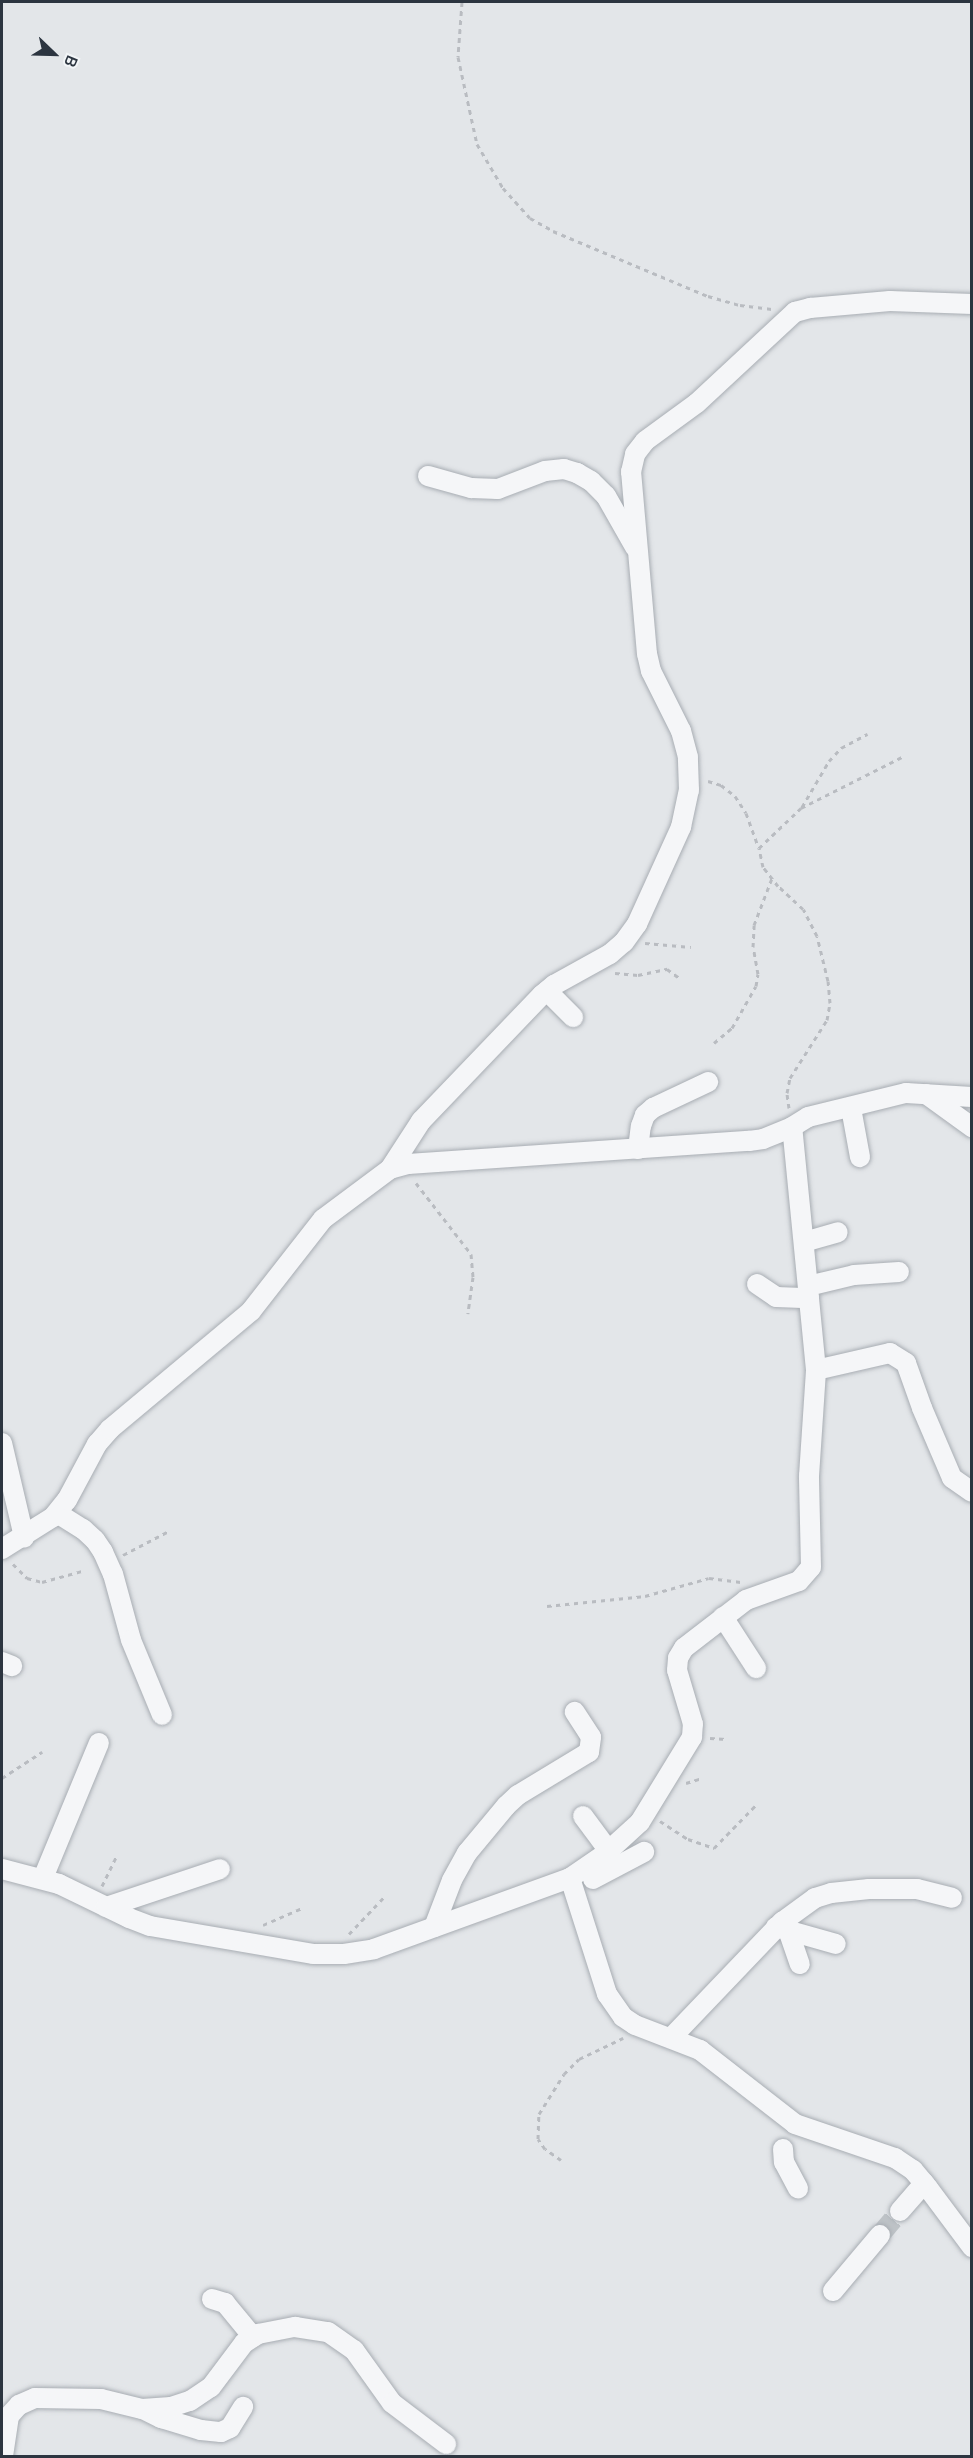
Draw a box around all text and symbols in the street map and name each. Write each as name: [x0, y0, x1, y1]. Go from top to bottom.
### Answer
north arrow: [24, 24, 84, 84]
text: B: [58, 52, 83, 70]

